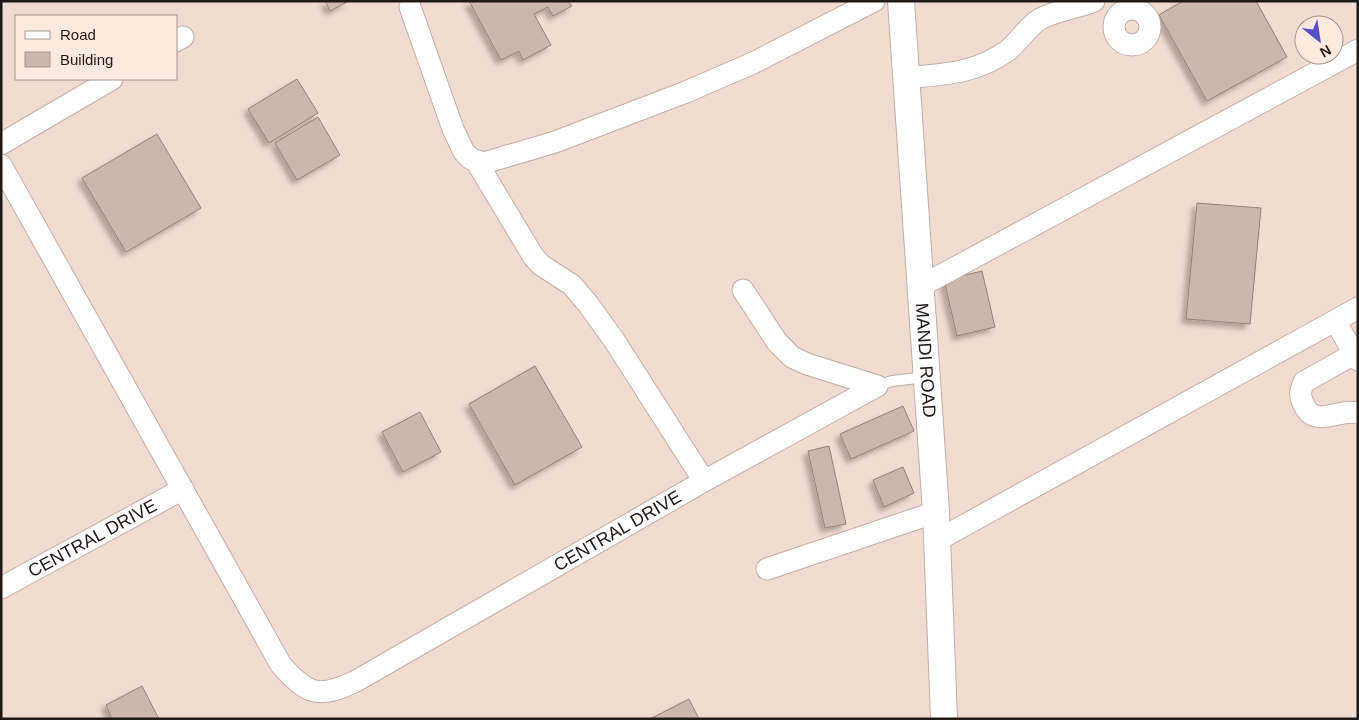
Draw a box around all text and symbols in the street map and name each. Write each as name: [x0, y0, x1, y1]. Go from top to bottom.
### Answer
legend: [15, 15, 178, 80]
north arrow: [1294, 15, 1344, 65]
text: Road: [60, 26, 96, 43]
text: N: [1317, 42, 1334, 61]
text: Building: [60, 51, 113, 68]
street label: MANDI ROAD: [912, 302, 940, 418]
street label: CENTRAL DRIVE: [550, 486, 685, 575]
street label: CENTRAL DRIVE: [25, 495, 160, 581]

